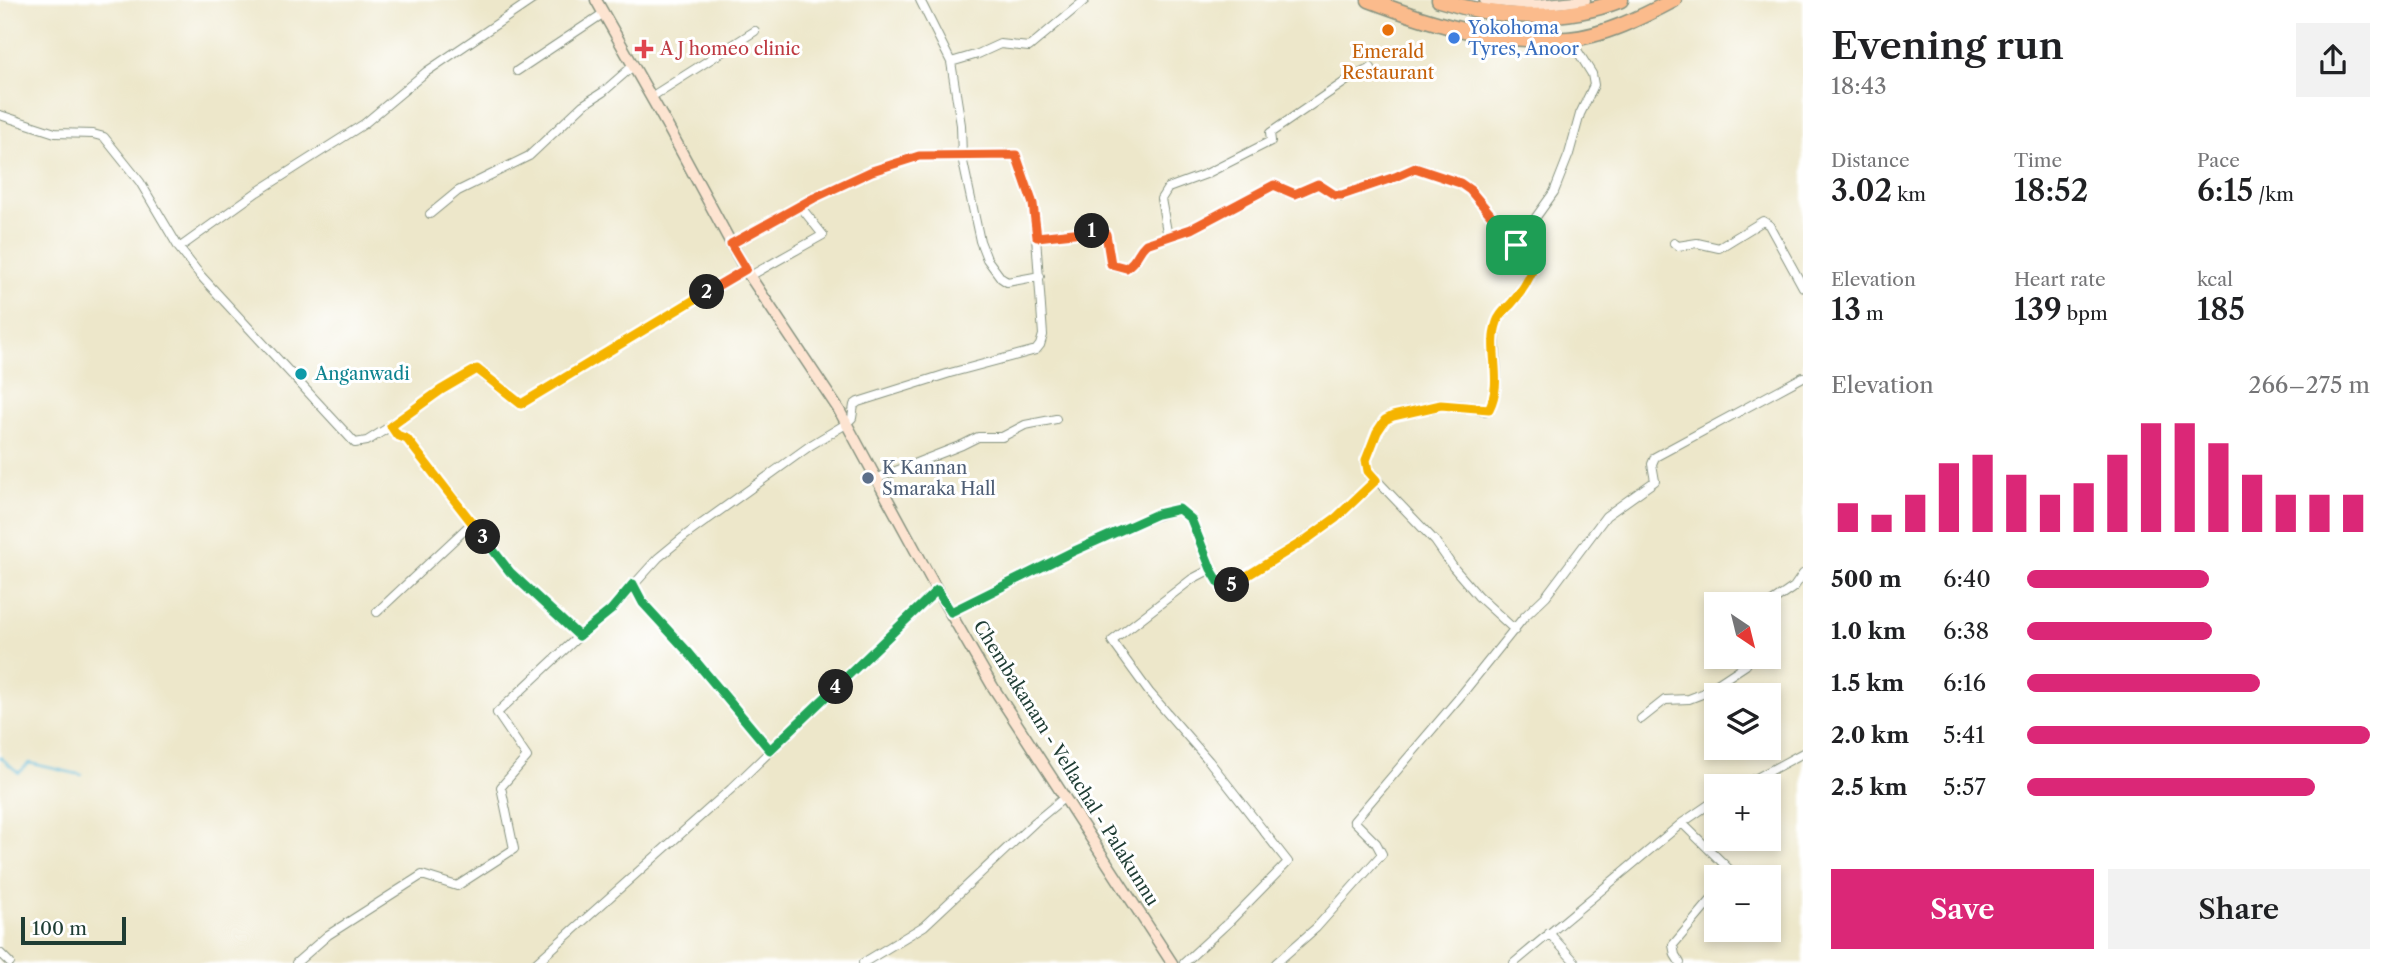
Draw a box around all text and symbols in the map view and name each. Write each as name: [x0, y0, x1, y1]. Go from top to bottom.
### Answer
place label: Yokohoma Tyres, Anoor: [1467, 17, 1580, 60]
marker: Emerald Restaurant: [1380, 22, 1396, 38]
text: Evening run: [1831, 22, 2064, 69]
button: share: [2296, 23, 2370, 97]
marker: Yokohoma Tyres, Anoor: [1446, 30, 1462, 46]
place label: A J homeo clinic: [659, 38, 800, 60]
marker: A J homeo clinic: [634, 39, 654, 59]
place label: Emerald Restaurant: [1342, 41, 1435, 84]
text: 18:43: [1831, 72, 1887, 100]
text: Distance: [1831, 149, 1910, 172]
text: Time: [2014, 149, 2062, 172]
text: Pace: [2197, 149, 2240, 172]
text: 3.02: [1831, 172, 1892, 209]
text: 18:52: [2014, 172, 2088, 209]
text: 6:15: [2197, 172, 2253, 209]
text: km: [1892, 183, 1926, 206]
text: /km: [2253, 183, 2294, 206]
pin: 1: [1074, 214, 1110, 248]
pin: [1486, 215, 1546, 275]
text: 1: [1087, 219, 1096, 242]
icon: arrive: [1497, 226, 1535, 264]
text: Elevation: [1831, 268, 1916, 291]
text: Heart rate: [2014, 268, 2106, 291]
text: kcal: [2197, 268, 2233, 291]
pin: 2: [690, 274, 724, 310]
text: 2: [701, 280, 712, 303]
text: 13: [1831, 291, 1861, 328]
text: 139: [2014, 291, 2062, 328]
text: 185: [2197, 291, 2245, 328]
text: m: [1861, 302, 1884, 325]
text: bpm: [2062, 302, 2108, 325]
place label: Anganwadi: [314, 363, 410, 385]
marker: Anganwadi: [293, 366, 309, 382]
text: Elevation: [1831, 371, 1934, 399]
text: 266–275 m: [2248, 371, 2370, 399]
place label: K Kannan Smaraka Hall: [882, 457, 996, 500]
marker: K Kannan Smaraka Hall: [860, 470, 876, 486]
pin: 3: [466, 520, 500, 554]
text: 3: [477, 525, 488, 548]
text: 500 m: [1831, 565, 1902, 593]
text: 6:40: [1943, 565, 1991, 593]
pin: 5: [1214, 568, 1250, 602]
text: 5: [1226, 573, 1237, 596]
north arrow: [1704, 592, 1782, 668]
map controls: [1704, 592, 1781, 942]
street label: Chembakanam - Vellachal - Palakunnu: [969, 616, 1163, 910]
text: 1.0 km: [1831, 617, 1906, 645]
text: 6:38: [1943, 617, 1989, 645]
text: 1.5 km: [1831, 669, 1904, 697]
text: 6:16: [1943, 669, 1986, 697]
pin: 4: [818, 670, 854, 704]
text: 4: [830, 675, 841, 698]
button: layers: [1704, 683, 1781, 760]
text: 2.0 km: [1831, 721, 1909, 749]
text: 5:41: [1943, 721, 1985, 749]
text: 2.5 km: [1831, 773, 1907, 801]
text: 5:57: [1943, 773, 1986, 801]
button: +: [1704, 774, 1781, 851]
button: −: [1704, 865, 1781, 942]
button: Save: [1831, 869, 2094, 949]
button: Share: [2108, 869, 2370, 949]
scale bar: [21, 914, 126, 946]
text: 100 m: [32, 917, 87, 940]

